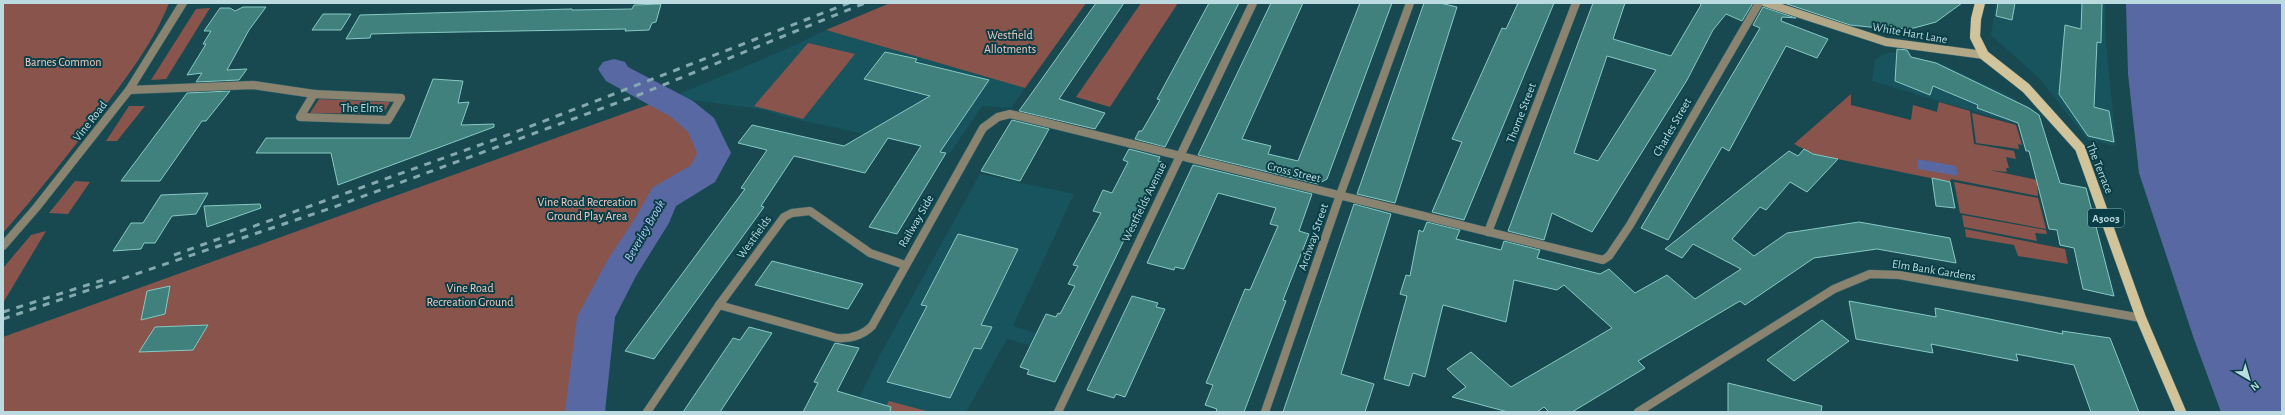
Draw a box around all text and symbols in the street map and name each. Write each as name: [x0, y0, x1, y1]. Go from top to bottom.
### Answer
street label: White Hart Lane: [1871, 20, 1949, 46]
park label: Westfield Allotments: [984, 29, 1036, 55]
park label: Barnes Common: [25, 56, 101, 68]
street label: Thorne Street: [1504, 81, 1538, 145]
street label: Charles Street: [1651, 96, 1694, 158]
street label: Vine Road: [71, 99, 109, 143]
street label: The Elms: [341, 102, 383, 114]
street label: The Terrace: [2084, 141, 2116, 195]
street label: Westfields Avenue: [1120, 160, 1168, 244]
street label: Cross Street: [1266, 160, 1322, 184]
street label: Railway Side: [896, 193, 937, 250]
park label: Vine Road Recreation Ground Play Area: [537, 196, 637, 223]
water label: Beverley Brook: [622, 198, 668, 264]
street label: Archway Street: [1296, 202, 1331, 272]
road number: A3003: [2088, 209, 2124, 227]
street label: Westfields: [735, 213, 773, 261]
street label: Elm Bank Gardens: [1891, 257, 1977, 283]
park label: Vine Road Recreation Ground: [426, 282, 514, 308]
north arrow: [2229, 359, 2269, 399]
text: N: [2248, 380, 2261, 393]

